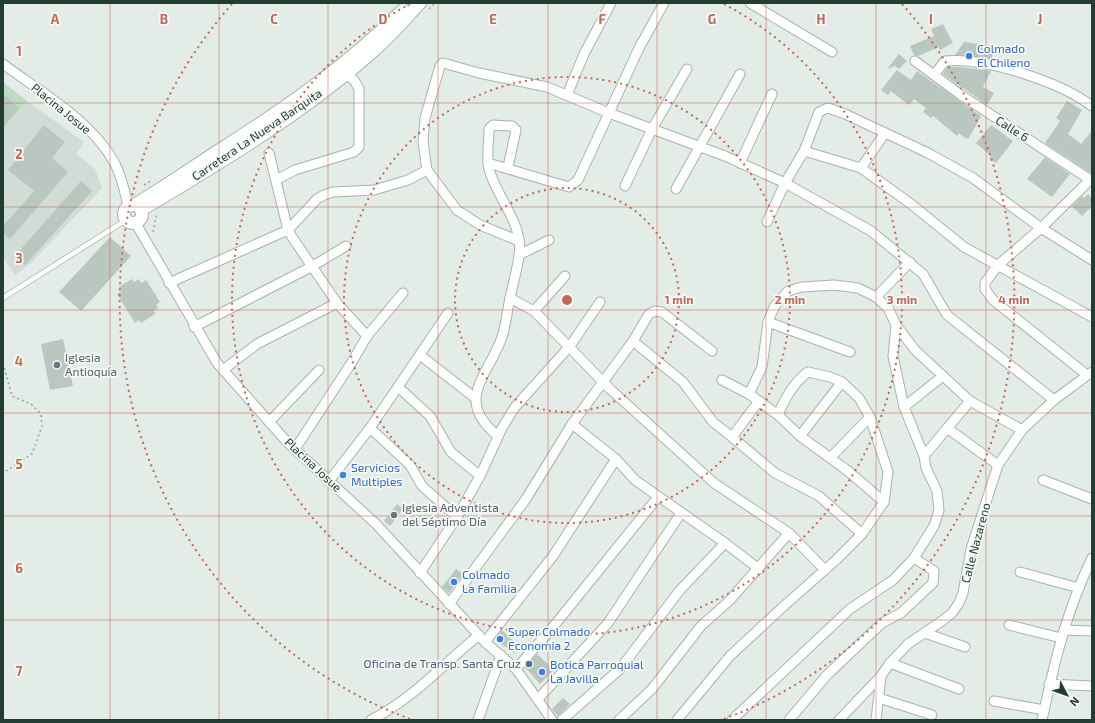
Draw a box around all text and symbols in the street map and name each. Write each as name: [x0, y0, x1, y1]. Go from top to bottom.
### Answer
text: A: [51, 11, 60, 27]
text: B: [160, 11, 168, 27]
text: C: [270, 11, 278, 27]
text: D: [379, 11, 388, 27]
text: E: [489, 11, 497, 27]
text: F: [598, 11, 606, 27]
text: G: [708, 11, 716, 27]
text: H: [817, 11, 826, 27]
text: I: [929, 11, 933, 27]
text: J: [1038, 11, 1042, 27]
place label: Colmado El Chileno: [977, 41, 1030, 69]
text: 1: [16, 43, 22, 59]
marker: Colmado El Chileno: [964, 51, 974, 61]
street label: Placina Josue: [29, 80, 94, 136]
street label: Carretera La Nueva Barquita: [189, 85, 324, 183]
street label: Calle 6: [993, 112, 1032, 144]
text: 2: [15, 146, 23, 162]
text: 3: [15, 250, 23, 266]
text: 1 min: [665, 292, 693, 306]
text: 2 min: [775, 292, 805, 306]
text: 3 min: [887, 292, 917, 306]
text: 4 min: [998, 292, 1030, 306]
centre of rings: [560, 293, 574, 307]
place label: Iglesia Antioquía: [65, 350, 117, 378]
text: 4: [15, 353, 23, 369]
marker: Iglesia Antioquía: [52, 360, 62, 370]
street label: Placina Josue: [282, 434, 345, 494]
text: 5: [15, 456, 23, 472]
place label: Servicios Multiples: [351, 460, 402, 488]
marker: Servicios Multiples: [338, 470, 348, 480]
place label: Iglesia Adventista del Séptimo Día: [402, 500, 499, 528]
street label: Calle Nazareno: [958, 501, 992, 584]
marker: Iglesia Adventista del Séptimo Día: [389, 510, 399, 520]
text: 6: [15, 560, 23, 576]
place label: Colmado La Familia: [462, 567, 517, 595]
marker: Colmado La Familia: [449, 577, 459, 587]
place label: Super Colmado Economia 2: [508, 624, 590, 652]
marker: Super Colmado Economia 2: [495, 634, 505, 644]
place label: Oficina de Transp. Santa Cruz: [363, 656, 521, 670]
place label: Botica Parroquial La Javilla: [550, 657, 644, 685]
marker: Oficina de Transp. Santa Cruz: [524, 659, 534, 669]
text: 7: [16, 663, 23, 679]
marker: Botica Parroquial La Javilla: [537, 667, 547, 677]
north arrow: [1047, 675, 1087, 715]
text: N: [1067, 695, 1082, 709]

